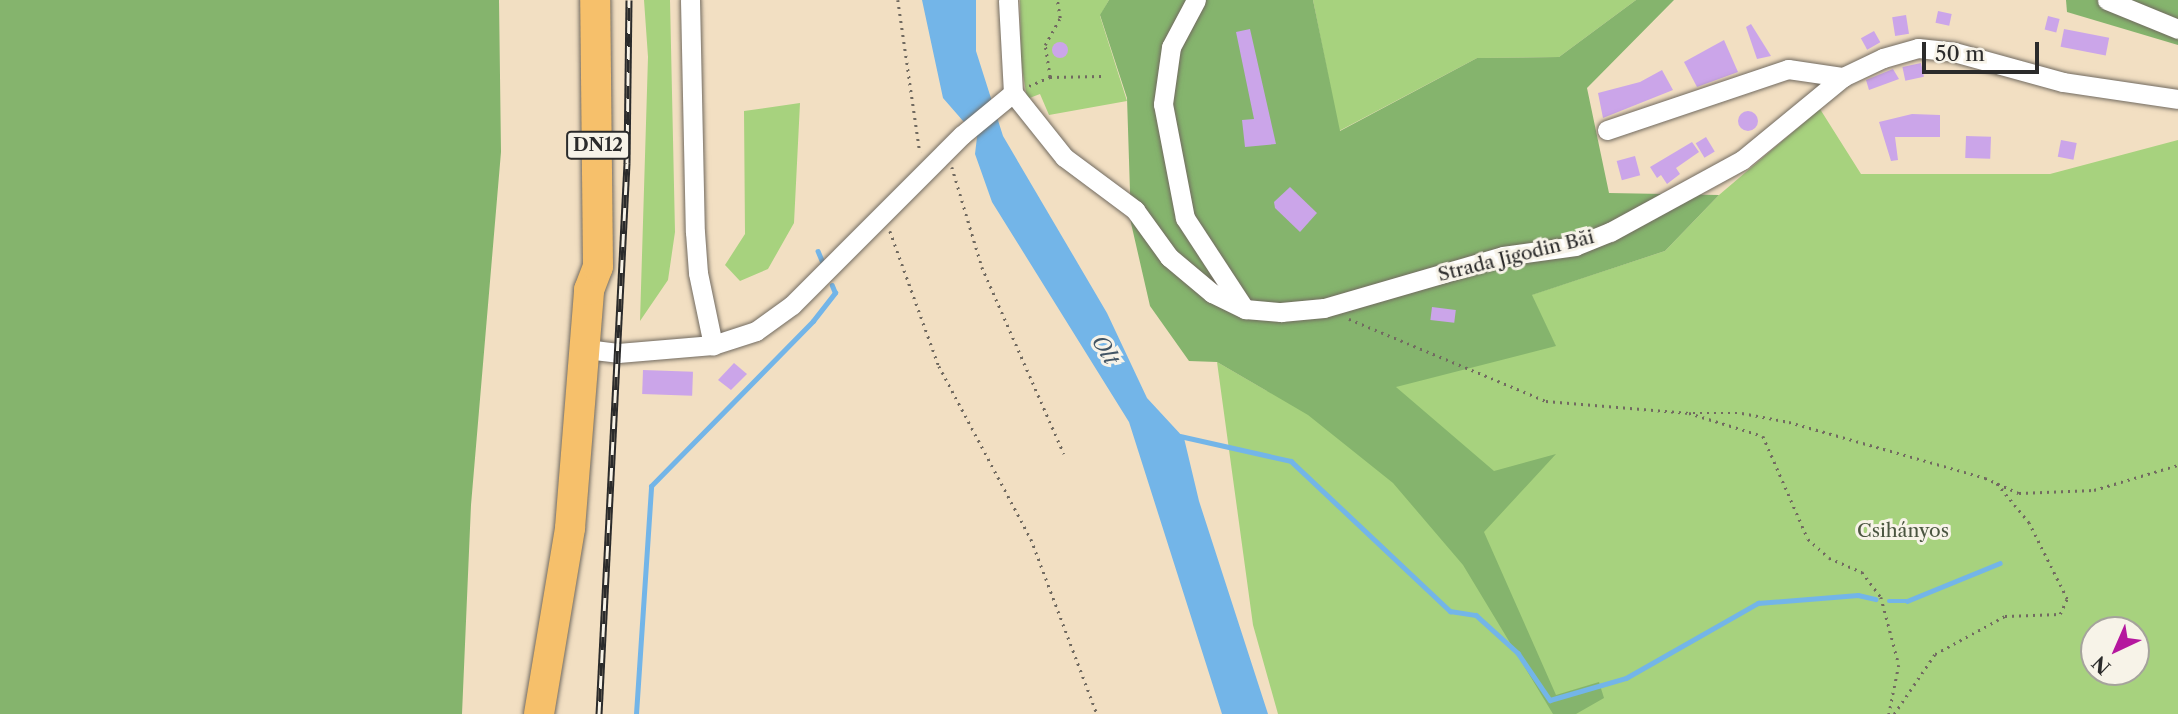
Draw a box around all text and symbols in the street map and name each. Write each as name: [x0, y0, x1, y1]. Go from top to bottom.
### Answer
scale bar: [1926, 28, 2043, 72]
text: 50 m: [1935, 41, 1985, 66]
road number: DN12: [565, 130, 631, 160]
street label: Strada Jigodin Băi: [1436, 226, 1596, 286]
water label: Olt: [1086, 330, 1124, 370]
park label: Csihányos: [1857, 520, 1949, 542]
north arrow: [2080, 616, 2150, 686]
text: N: [2088, 651, 2115, 679]

